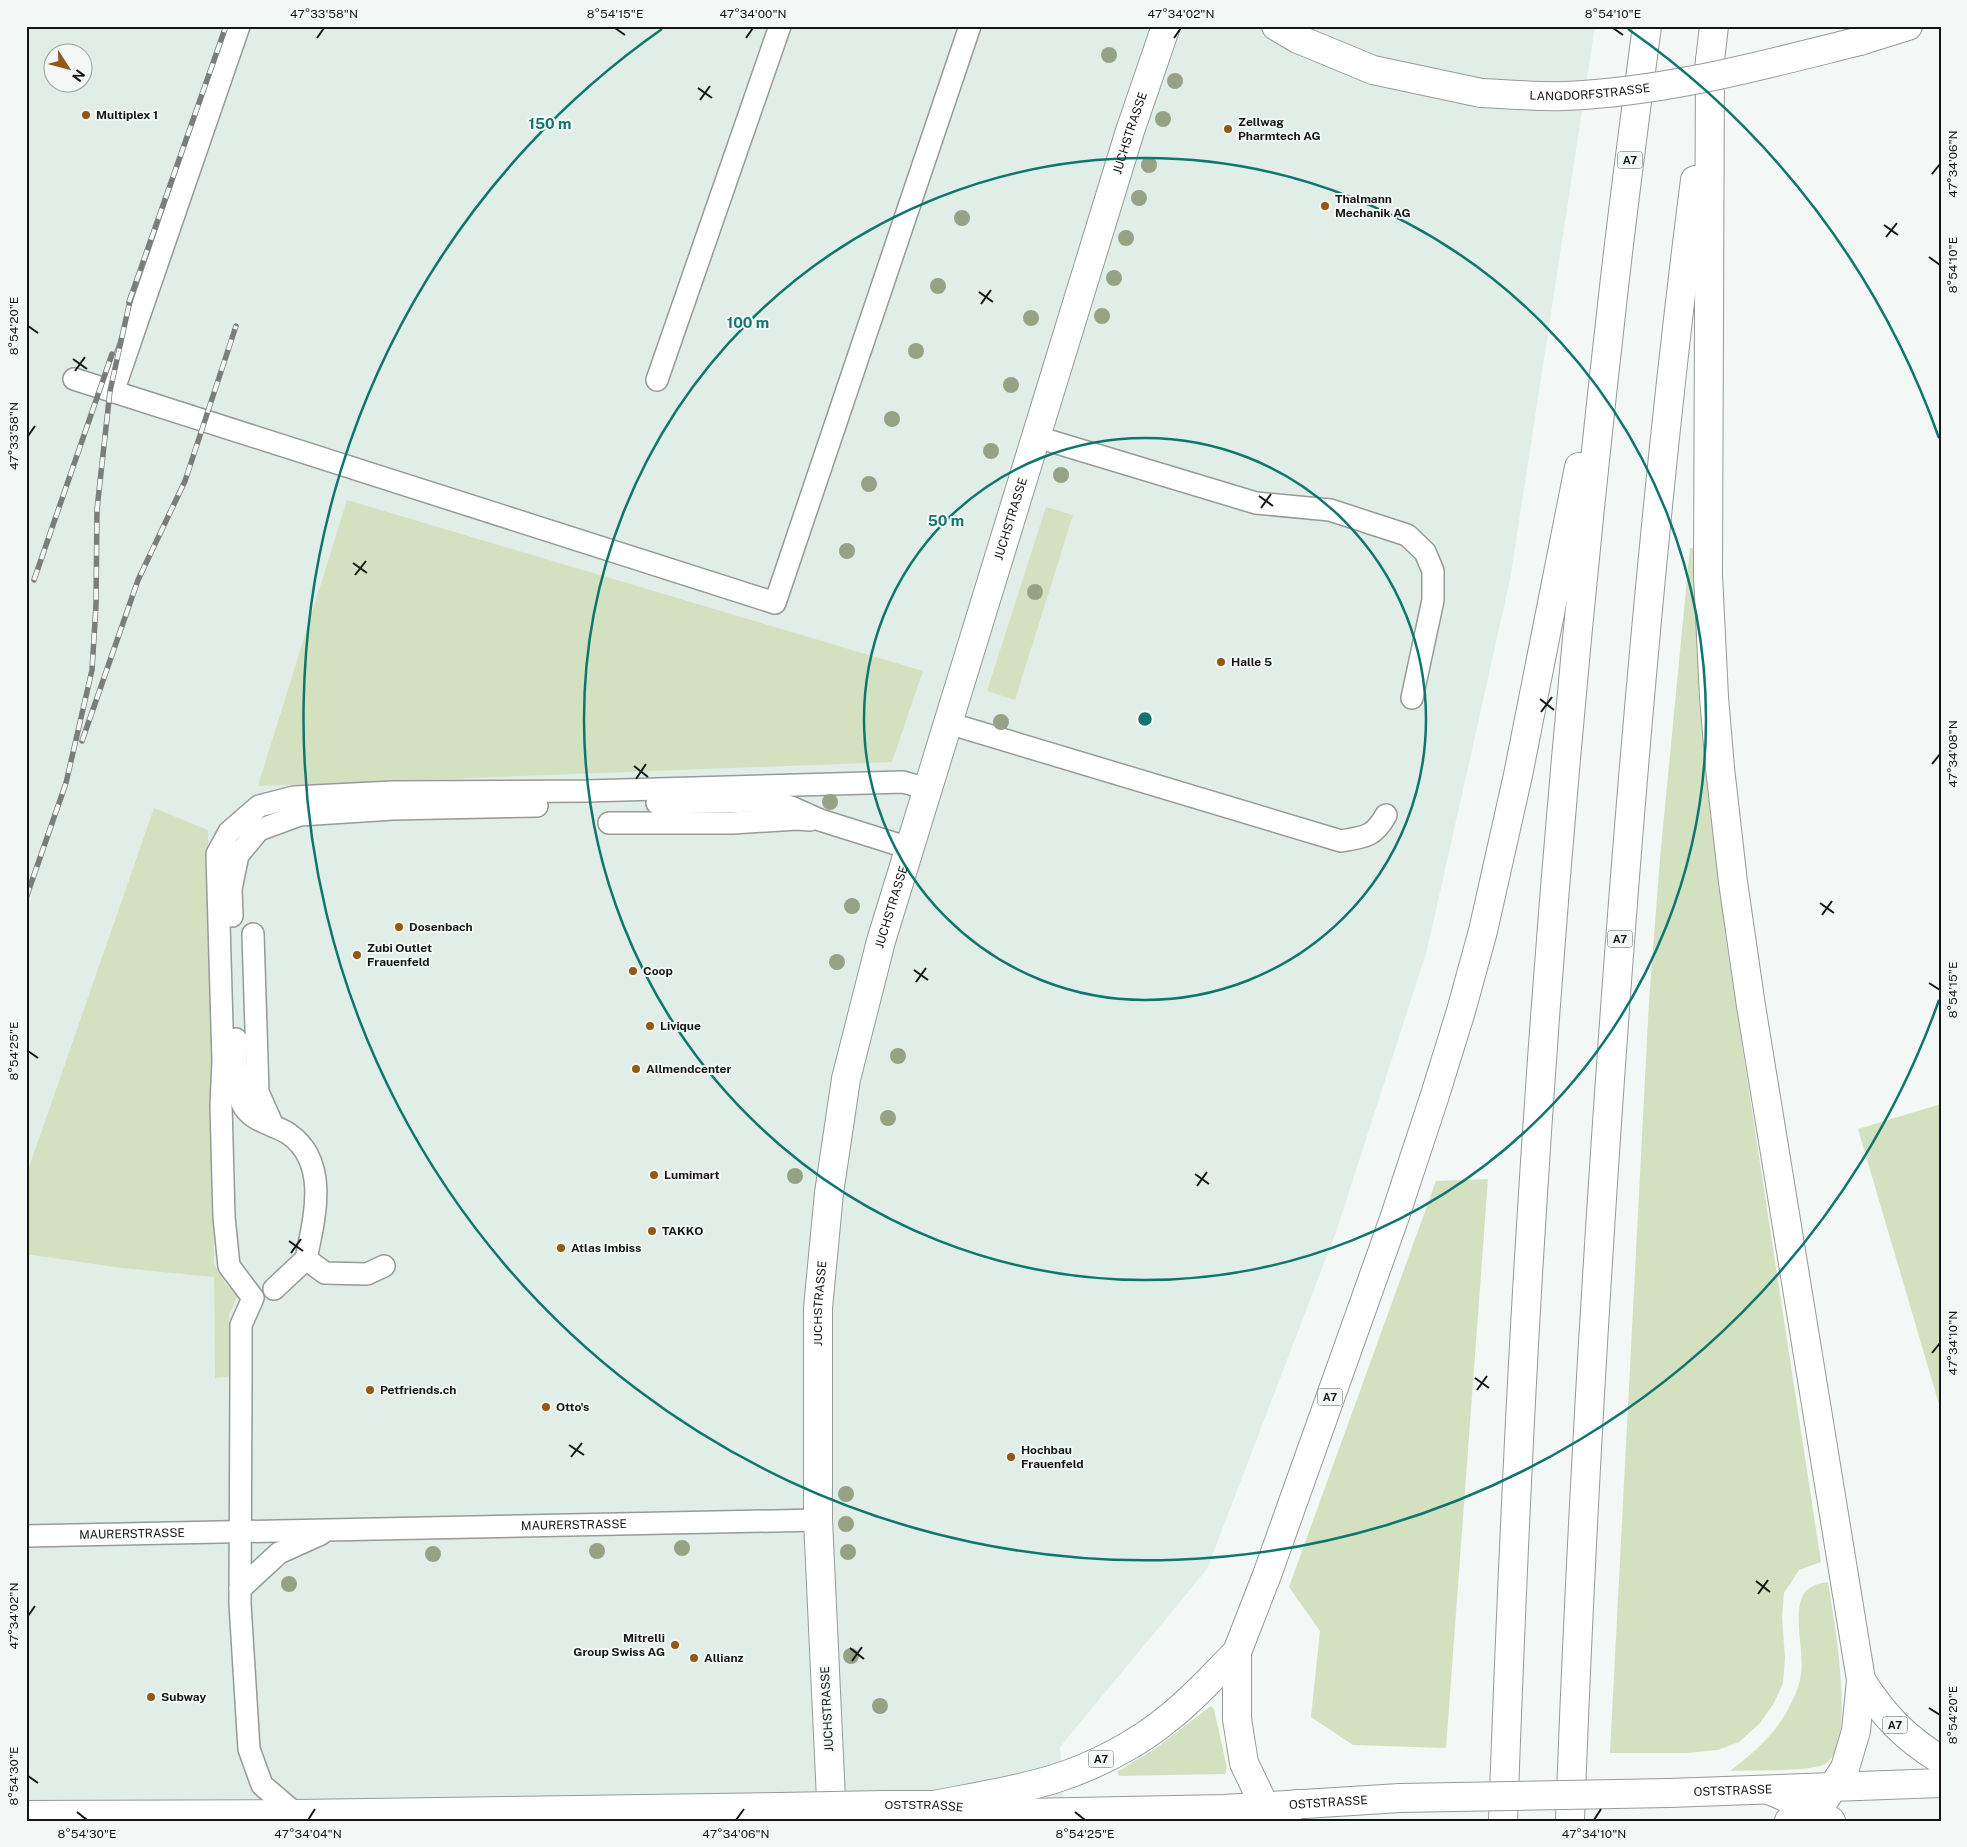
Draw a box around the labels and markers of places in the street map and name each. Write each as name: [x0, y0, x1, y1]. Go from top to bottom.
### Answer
place label: Multiplex 1: [96, 108, 158, 122]
marker: Multiplex 1: [80, 109, 92, 121]
place label: Zellwag Pharmtech AG: [1238, 115, 1321, 143]
marker: Zellwag Pharmtech AG: [1222, 123, 1234, 135]
place label: Thalmann Mechanik AG: [1335, 192, 1411, 220]
marker: Thalmann Mechanik AG: [1319, 200, 1331, 212]
place label: Halle 5: [1231, 655, 1272, 669]
marker: Halle 5: [1215, 656, 1227, 668]
centre of rings: [1136, 710, 1154, 728]
place label: Dosenbach: [409, 920, 473, 934]
marker: Dosenbach: [393, 921, 405, 933]
place label: Zubi Outlet Frauenfeld: [367, 941, 432, 969]
marker: Zubi Outlet Frauenfeld: [351, 949, 363, 961]
place label: Coop: [643, 964, 673, 978]
marker: Coop: [627, 965, 639, 977]
place label: Livique: [660, 1019, 701, 1033]
marker: Livique: [644, 1020, 656, 1032]
place label: Allmendcenter: [646, 1062, 732, 1076]
marker: Allmendcenter: [630, 1063, 642, 1075]
place label: Lumimart: [664, 1168, 720, 1182]
marker: Lumimart: [648, 1169, 660, 1181]
place label: TAKKO: [662, 1224, 703, 1238]
marker: TAKKO: [646, 1225, 658, 1237]
place label: Atlas Imbiss: [571, 1241, 641, 1255]
marker: Atlas Imbiss: [555, 1242, 567, 1254]
place label: Petfriends.ch: [380, 1383, 456, 1397]
marker: Petfriends.ch: [364, 1384, 376, 1396]
place label: Otto's: [556, 1400, 589, 1414]
marker: Otto's: [540, 1401, 552, 1413]
place label: Hochbau Frauenfeld: [1021, 1443, 1084, 1471]
marker: Hochbau Frauenfeld: [1005, 1451, 1017, 1463]
place label: Mitrelli Group Swiss AG: [573, 1631, 665, 1659]
marker: Mitrelli Group Swiss AG: [669, 1639, 681, 1651]
place label: Allianz: [704, 1651, 743, 1665]
marker: Allianz: [688, 1652, 700, 1664]
place label: Subway: [161, 1690, 206, 1704]
marker: Subway: [145, 1691, 157, 1703]

